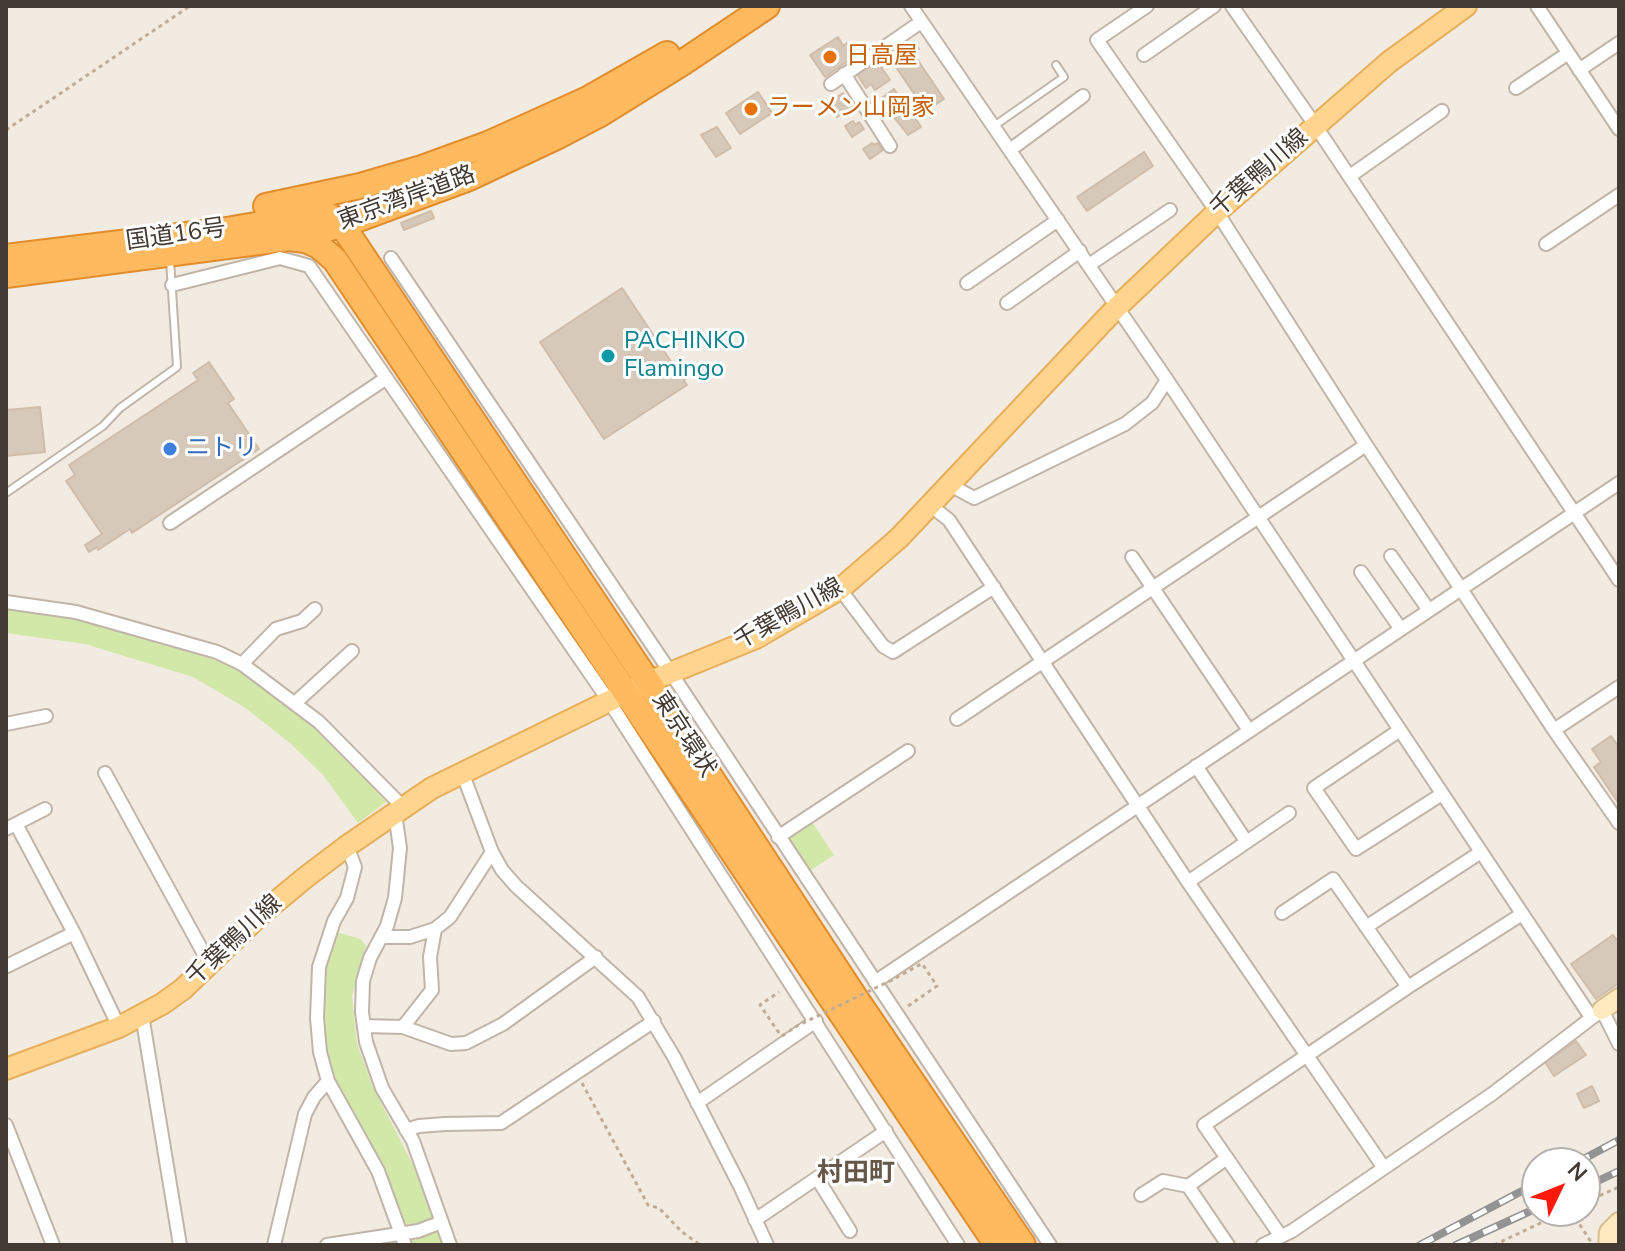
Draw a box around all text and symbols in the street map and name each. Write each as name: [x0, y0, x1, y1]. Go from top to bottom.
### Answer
place label: 日高屋: [846, 43, 918, 71]
marker: 日高屋: [821, 48, 839, 66]
place label: ラーメン山岡家: [767, 95, 935, 123]
marker: ラーメン山岡家: [742, 100, 760, 118]
street label: 千葉鴨川線: [1205, 124, 1315, 224]
street label: 東京湾岸道路: [334, 161, 480, 237]
street label: 国道16号: [124, 215, 228, 257]
place label: PACHINKO Flamingo: [624, 328, 746, 384]
marker: PACHINKO Flamingo: [599, 347, 617, 365]
place label: ニトリ: [186, 435, 258, 463]
marker: ニトリ: [161, 440, 179, 458]
street label: 千葉鴨川線: [730, 573, 848, 657]
street label: 東京環状: [645, 687, 721, 783]
street label: 千葉鴨川線: [181, 890, 289, 992]
north arrow: [1521, 1147, 1601, 1227]
text: N: [1561, 1156, 1594, 1188]
district label: 村田町: [817, 1159, 895, 1191]

